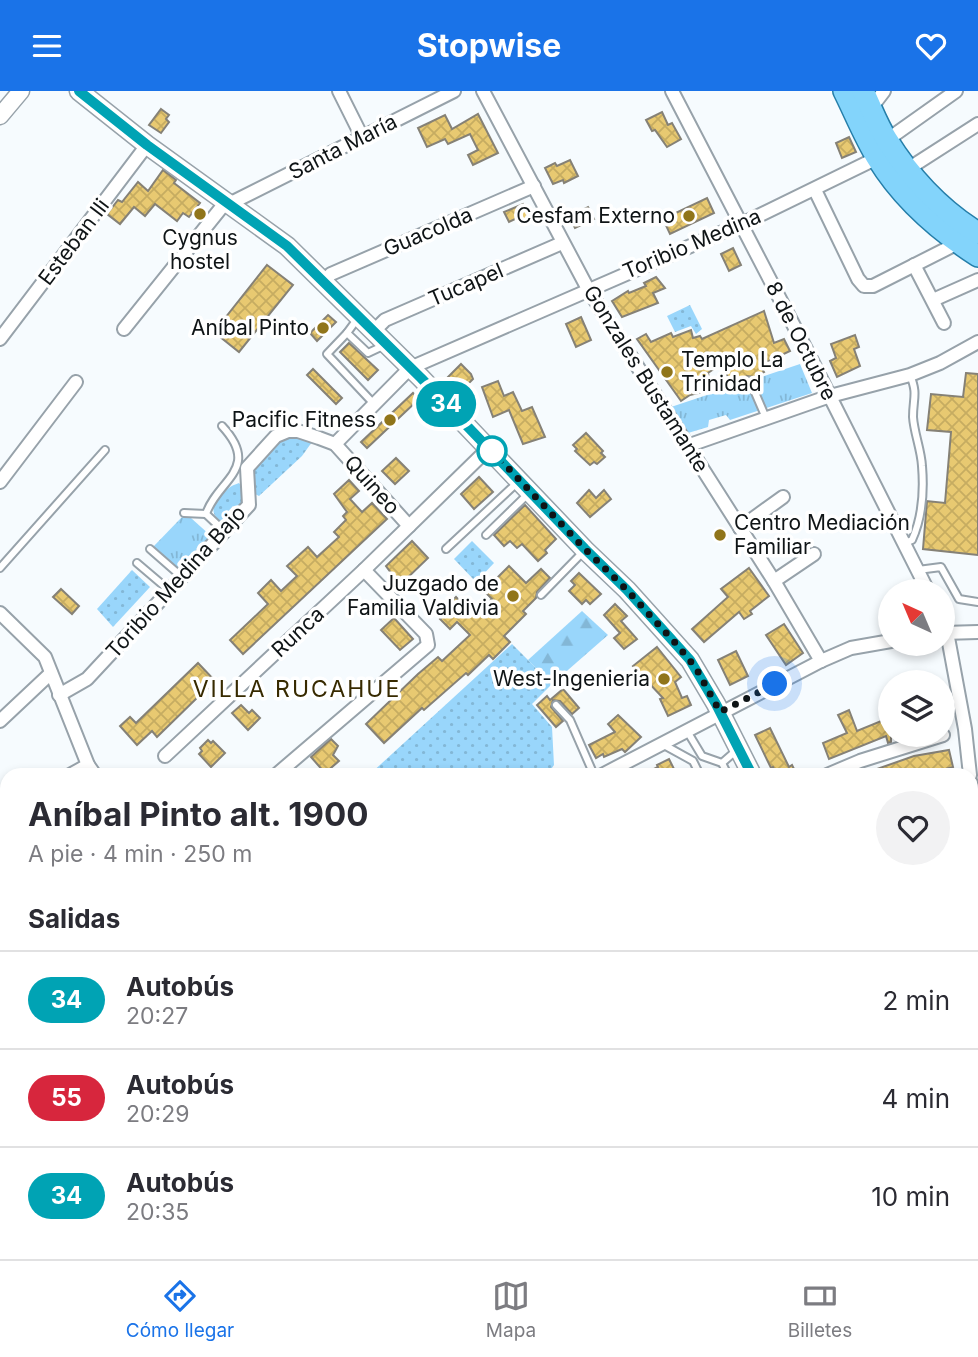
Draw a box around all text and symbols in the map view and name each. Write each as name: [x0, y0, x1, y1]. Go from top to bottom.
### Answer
text: Stopwise: [417, 26, 561, 65]
icon: menu: [28, 27, 66, 65]
icon: heart: [912, 27, 950, 65]
street label: Santa María: [284, 109, 401, 185]
street label: Esteban Ili: [33, 194, 114, 290]
street label: Guacolda: [380, 202, 476, 261]
place label: Cesfam Externo: [516, 203, 675, 228]
street label: Toribio Medina: [619, 203, 765, 284]
marker: Cygnus hostel: [192, 206, 208, 222]
marker: Cesfam Externo: [681, 208, 697, 224]
place label: Cygnus hostel: [162, 225, 238, 274]
street label: Tucapel: [425, 258, 507, 311]
street label: 8 de Octubre: [761, 277, 842, 404]
street label: Gonzales Bustamante: [579, 281, 714, 477]
place label: Aníbal Pinto: [191, 315, 309, 340]
marker: Aníbal Pinto: [315, 320, 331, 336]
place label: Templo La Trinidad: [681, 347, 784, 396]
marker: Templo La Trinidad: [659, 364, 675, 380]
line badge: 34: [414, 381, 478, 427]
text: 34: [430, 389, 462, 418]
place label: Pacific Fitness: [232, 407, 376, 432]
marker: Pacific Fitness: [382, 412, 398, 428]
unlabelled marker: [477, 436, 507, 466]
street label: Quineo: [339, 450, 405, 519]
street label: Toribio Medina Bajo: [101, 500, 251, 663]
place label: Centro Mediación Familiar: [734, 510, 910, 559]
marker: Centro Mediación Familiar: [712, 527, 728, 543]
place label: Juzgado de Familia Valdivia: [347, 571, 499, 620]
north arrow: [878, 579, 956, 656]
map controls: [878, 579, 955, 747]
marker: Juzgado de Familia Valdivia: [505, 588, 521, 604]
street label: Runca: [266, 601, 329, 662]
place label: West-Ingenieria: [493, 666, 650, 691]
your location: [757, 666, 792, 701]
button: layers: [878, 670, 955, 747]
marker: West-Ingenieria: [656, 671, 672, 687]
district label: VILLA RUCAHUE: [193, 675, 401, 703]
button: heart: [876, 791, 950, 865]
text: Aníbal Pinto alt. 1900: [28, 794, 369, 834]
text: A pie · 4 min · 250 m: [28, 840, 252, 868]
text: Salidas: [28, 903, 120, 934]
text: Autobús: [126, 971, 234, 1002]
text: 34: [51, 985, 82, 1014]
text: 2 min: [882, 985, 950, 1016]
text: 20:27: [126, 1002, 188, 1030]
text: Autobús: [126, 1069, 234, 1100]
text: 55: [51, 1083, 82, 1112]
text: 4 min: [881, 1083, 950, 1114]
text: 20:29: [126, 1100, 189, 1128]
text: Autobús: [126, 1167, 234, 1198]
text: 34: [51, 1181, 82, 1210]
text: 10 min: [871, 1181, 950, 1212]
text: 20:35: [126, 1198, 189, 1226]
tab: Cómo llegar: [126, 1277, 234, 1342]
tab: Mapa: [486, 1277, 536, 1342]
tab: Billetes: [788, 1277, 852, 1342]

